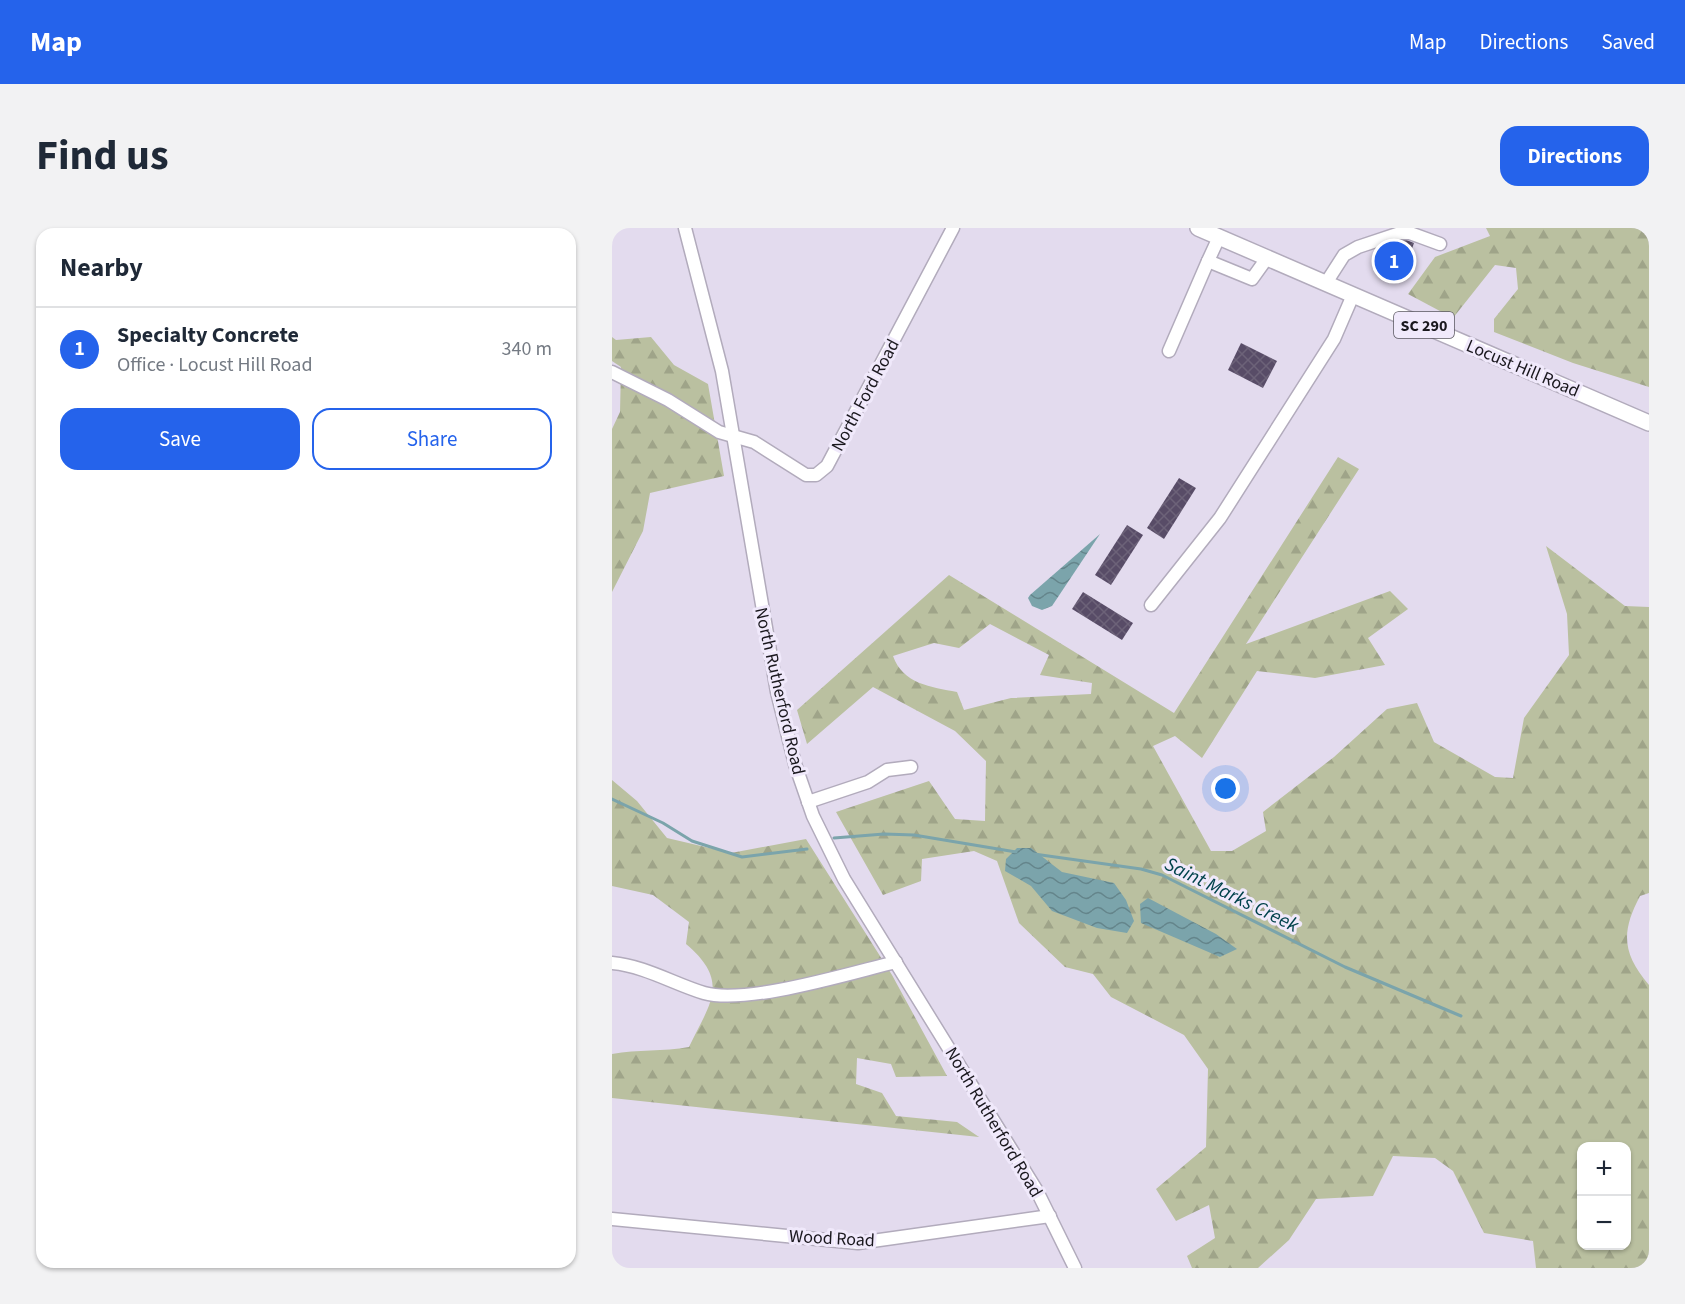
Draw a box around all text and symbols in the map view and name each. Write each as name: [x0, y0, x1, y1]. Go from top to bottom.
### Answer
text: Map: [30, 22, 82, 62]
text: Map: [1409, 27, 1447, 57]
text: Directions: [1480, 27, 1568, 57]
text: Saved: [1601, 27, 1655, 57]
text: Find us: [36, 126, 169, 186]
button: Directions: [1500, 126, 1649, 186]
pin: 1: [1374, 238, 1414, 284]
text: Nearby: [60, 249, 143, 286]
road number: SC 290: [1394, 312, 1454, 338]
text: Specialty Concrete: [117, 319, 299, 351]
street label: Locust Hill Road: [1462, 333, 1583, 404]
text: 1: [74, 335, 85, 363]
text: 340 m: [502, 335, 552, 363]
street label: North Ford Road: [825, 335, 906, 456]
text: Office · Locust Hill Road: [117, 351, 312, 379]
button: Save: [60, 408, 300, 470]
button: Share: [312, 408, 552, 470]
street label: North Rutherford Road: [748, 605, 811, 777]
your location: [1211, 774, 1240, 803]
water label: Saint Marks Creek: [1160, 850, 1304, 940]
street label: North Rutherford Road: [939, 1042, 1048, 1202]
map controls: [1577, 1142, 1631, 1250]
button: +: [1577, 1142, 1631, 1196]
button: −: [1577, 1196, 1631, 1250]
street label: Wood Road: [788, 1224, 876, 1253]

